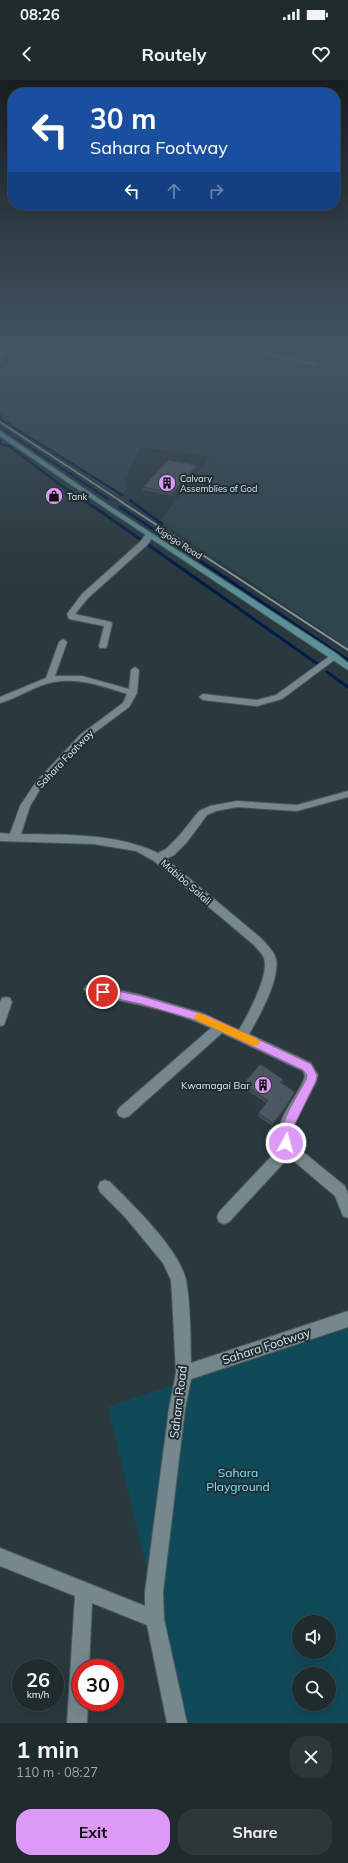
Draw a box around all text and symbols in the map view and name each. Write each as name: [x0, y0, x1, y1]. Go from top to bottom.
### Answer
text: 08:26: [20, 5, 60, 24]
icon: back: [16, 43, 38, 65]
text: Routely: [142, 43, 206, 66]
icon: heart: [310, 43, 332, 65]
text: 30 m: [90, 101, 156, 136]
icon: left: [24, 104, 76, 156]
text: Sahara Footway: [90, 136, 228, 159]
icon: left: [121, 180, 143, 202]
icon: ahead: [163, 180, 185, 202]
icon: right: [205, 180, 227, 202]
building icon: Calvary Assemblies of God: [157, 473, 177, 493]
place label: Calvary Assemblies of God: [180, 473, 257, 494]
shop icon: Tank: [44, 486, 64, 506]
place label: Tank: [67, 491, 87, 502]
street label: Kigogo Road: [154, 523, 204, 561]
street label: Sahara Footway: [34, 726, 97, 791]
street label: Mabibo Salali: [158, 857, 214, 907]
pin: [86, 975, 120, 1009]
icon: arrive: [92, 981, 114, 1003]
building icon: Kwamagai Bar: [253, 1075, 273, 1095]
place label: Kwamagai Bar: [181, 1079, 250, 1092]
position arrow: [265, 1122, 307, 1164]
street label: Sahara Footway: [220, 1324, 313, 1367]
street label: Sahara Road: [166, 1365, 190, 1439]
park label: Sahara Playground: [206, 1465, 270, 1494]
map controls: [292, 1615, 336, 1711]
button: sound: [292, 1615, 336, 1659]
speed limit sign: 30: [72, 1659, 124, 1711]
text: 26: [26, 1667, 50, 1692]
button: search: [292, 1667, 336, 1711]
text: km/h: [27, 1688, 49, 1701]
text: 1 min: [16, 1734, 79, 1764]
button: close: [290, 1736, 332, 1778]
text: 110 m · 08:27: [16, 1764, 98, 1780]
button: Exit: [16, 1809, 170, 1855]
button: Share: [178, 1809, 332, 1855]

